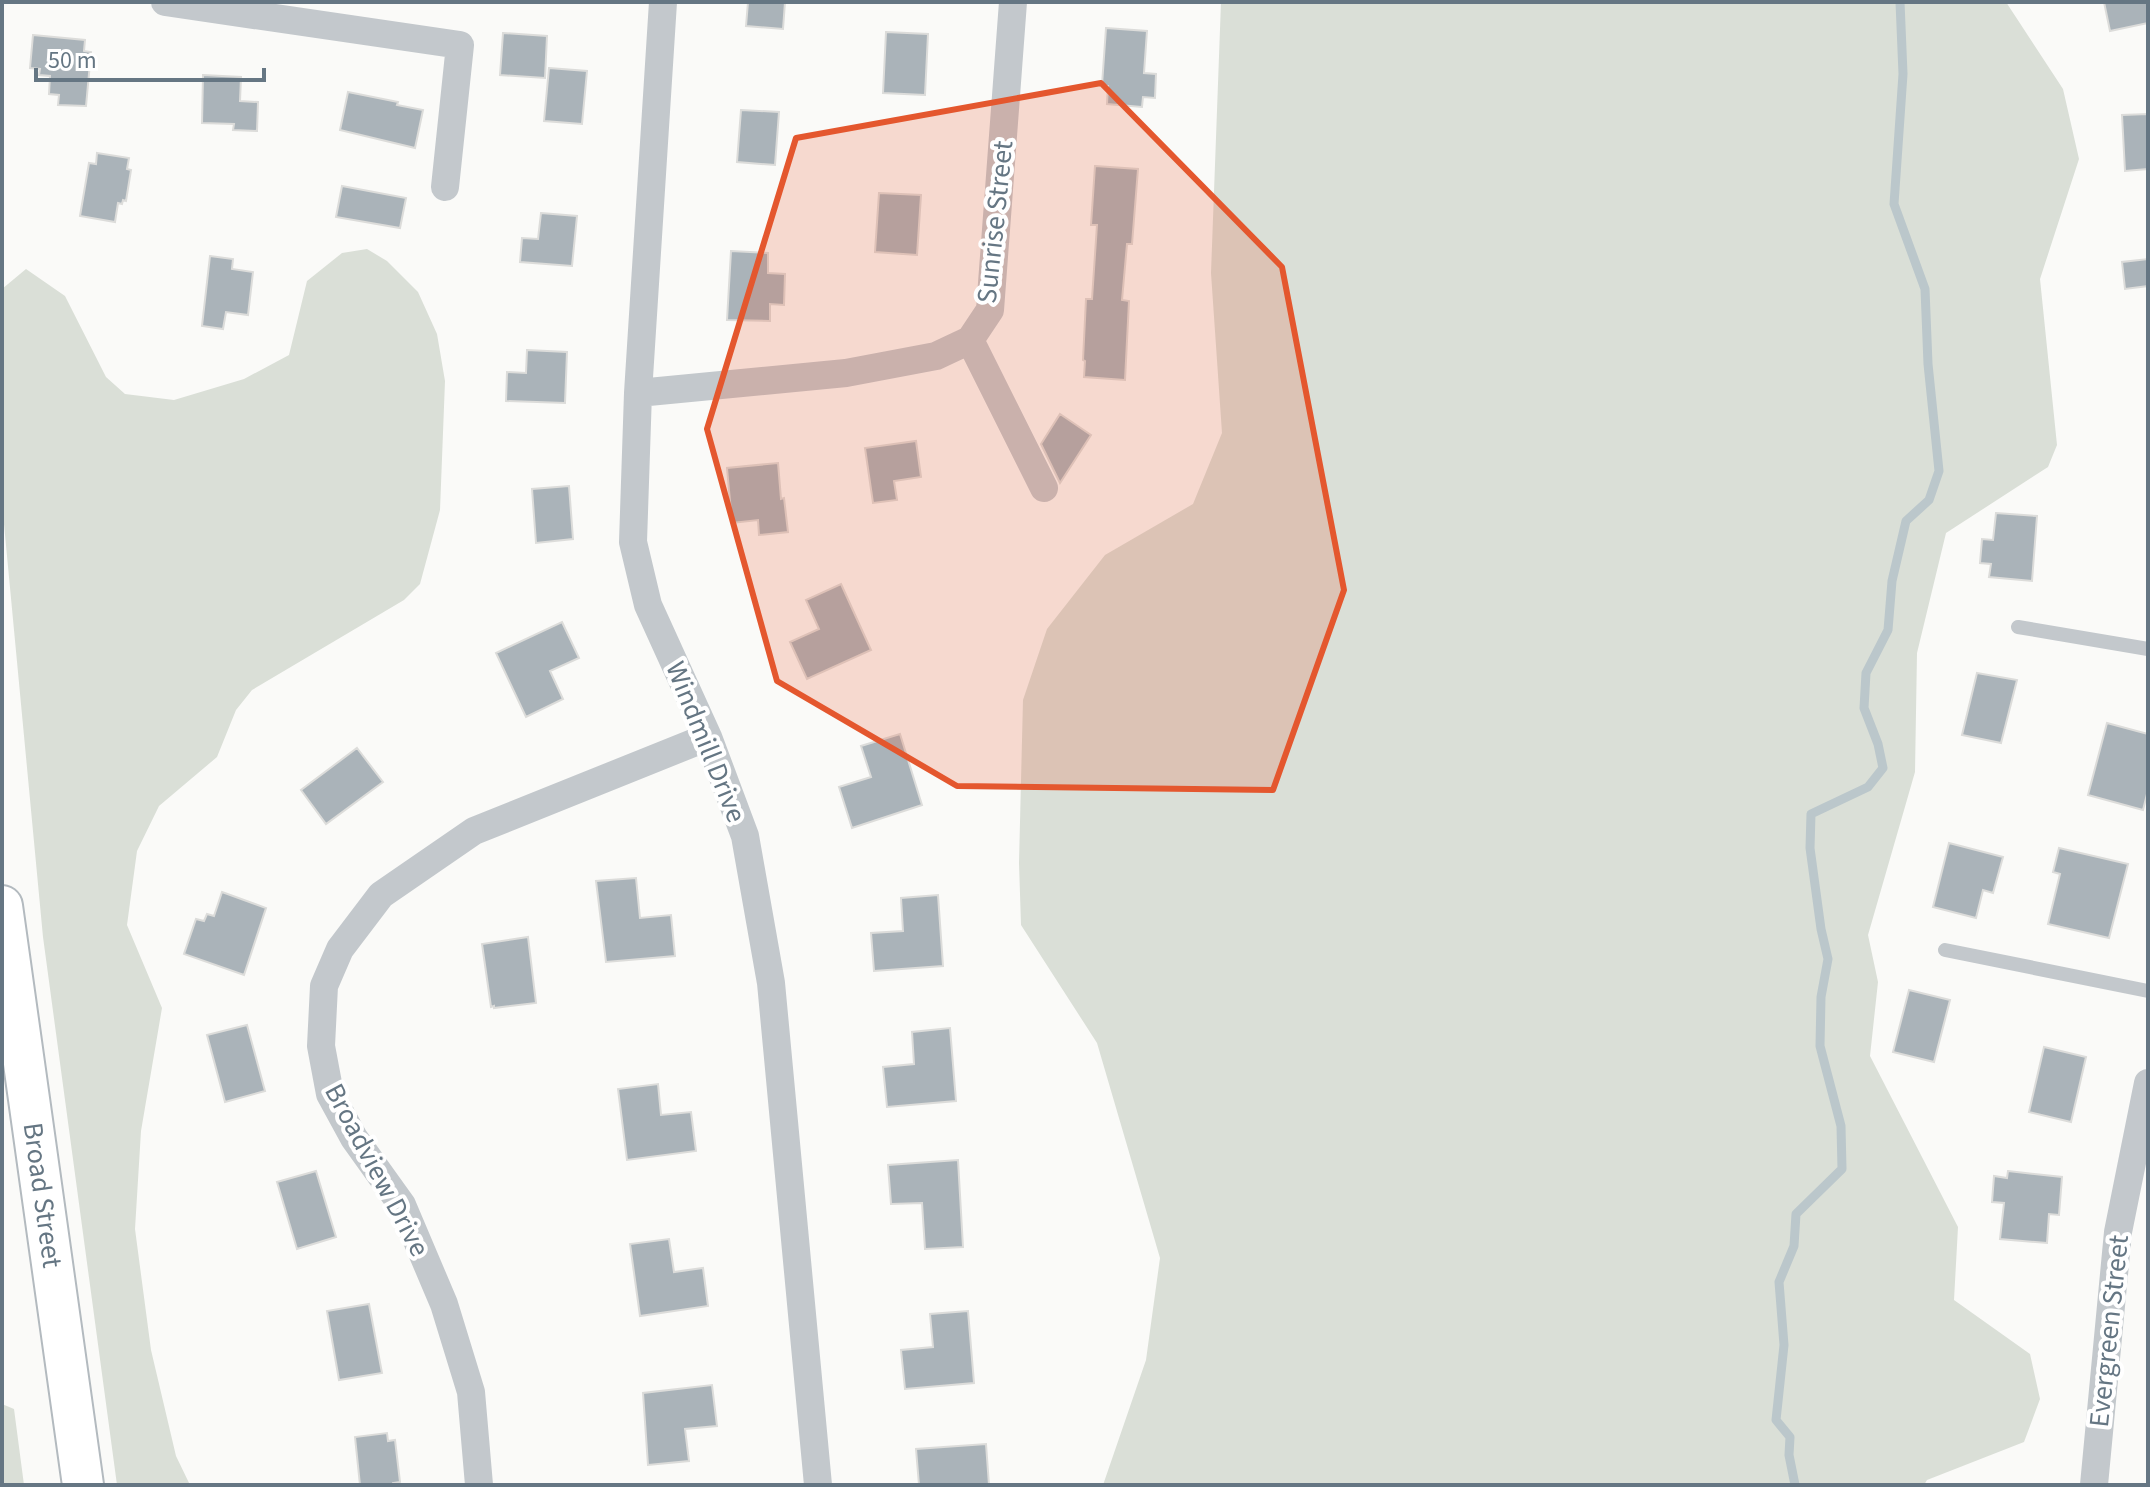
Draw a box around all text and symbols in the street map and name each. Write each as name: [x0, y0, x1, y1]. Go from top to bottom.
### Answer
scale bar: [36, 32, 264, 82]
text: 50 m: [48, 43, 97, 78]
street label: Sunrise Street: [967, 138, 1023, 305]
street label: Windmill Drive: [656, 656, 756, 828]
street label: Broadview Drive: [315, 1076, 439, 1264]
street label: Broad Street: [13, 1120, 72, 1271]
street label: Evergreen Street: [2079, 1232, 2139, 1429]

